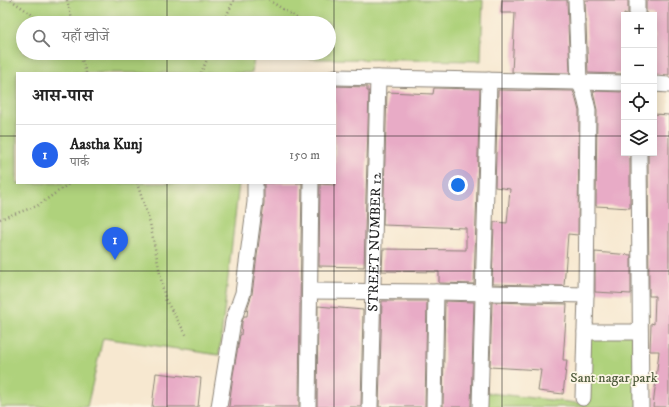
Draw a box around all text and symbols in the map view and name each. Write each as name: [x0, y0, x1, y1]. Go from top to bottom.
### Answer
map controls: [621, 12, 657, 156]
button: +: [621, 12, 657, 48]
search box: [16, 16, 336, 60]
icon: search: [30, 27, 52, 49]
text: यहाँ खोजें: [62, 27, 109, 46]
button: −: [621, 48, 657, 84]
button: locate: [621, 84, 657, 120]
text: आस-पास: [32, 85, 93, 107]
button: layers: [621, 120, 657, 156]
text: Aastha Kunj: [70, 135, 142, 154]
text: 1: [43, 147, 47, 163]
text: 150 m: [289, 147, 320, 163]
text: पार्क: [70, 154, 89, 170]
street label: STREET NUMBER 12: [364, 172, 386, 312]
your location: [448, 175, 468, 195]
pin: 1: [102, 227, 128, 260]
park label: Sant nagar park: [570, 369, 658, 387]

